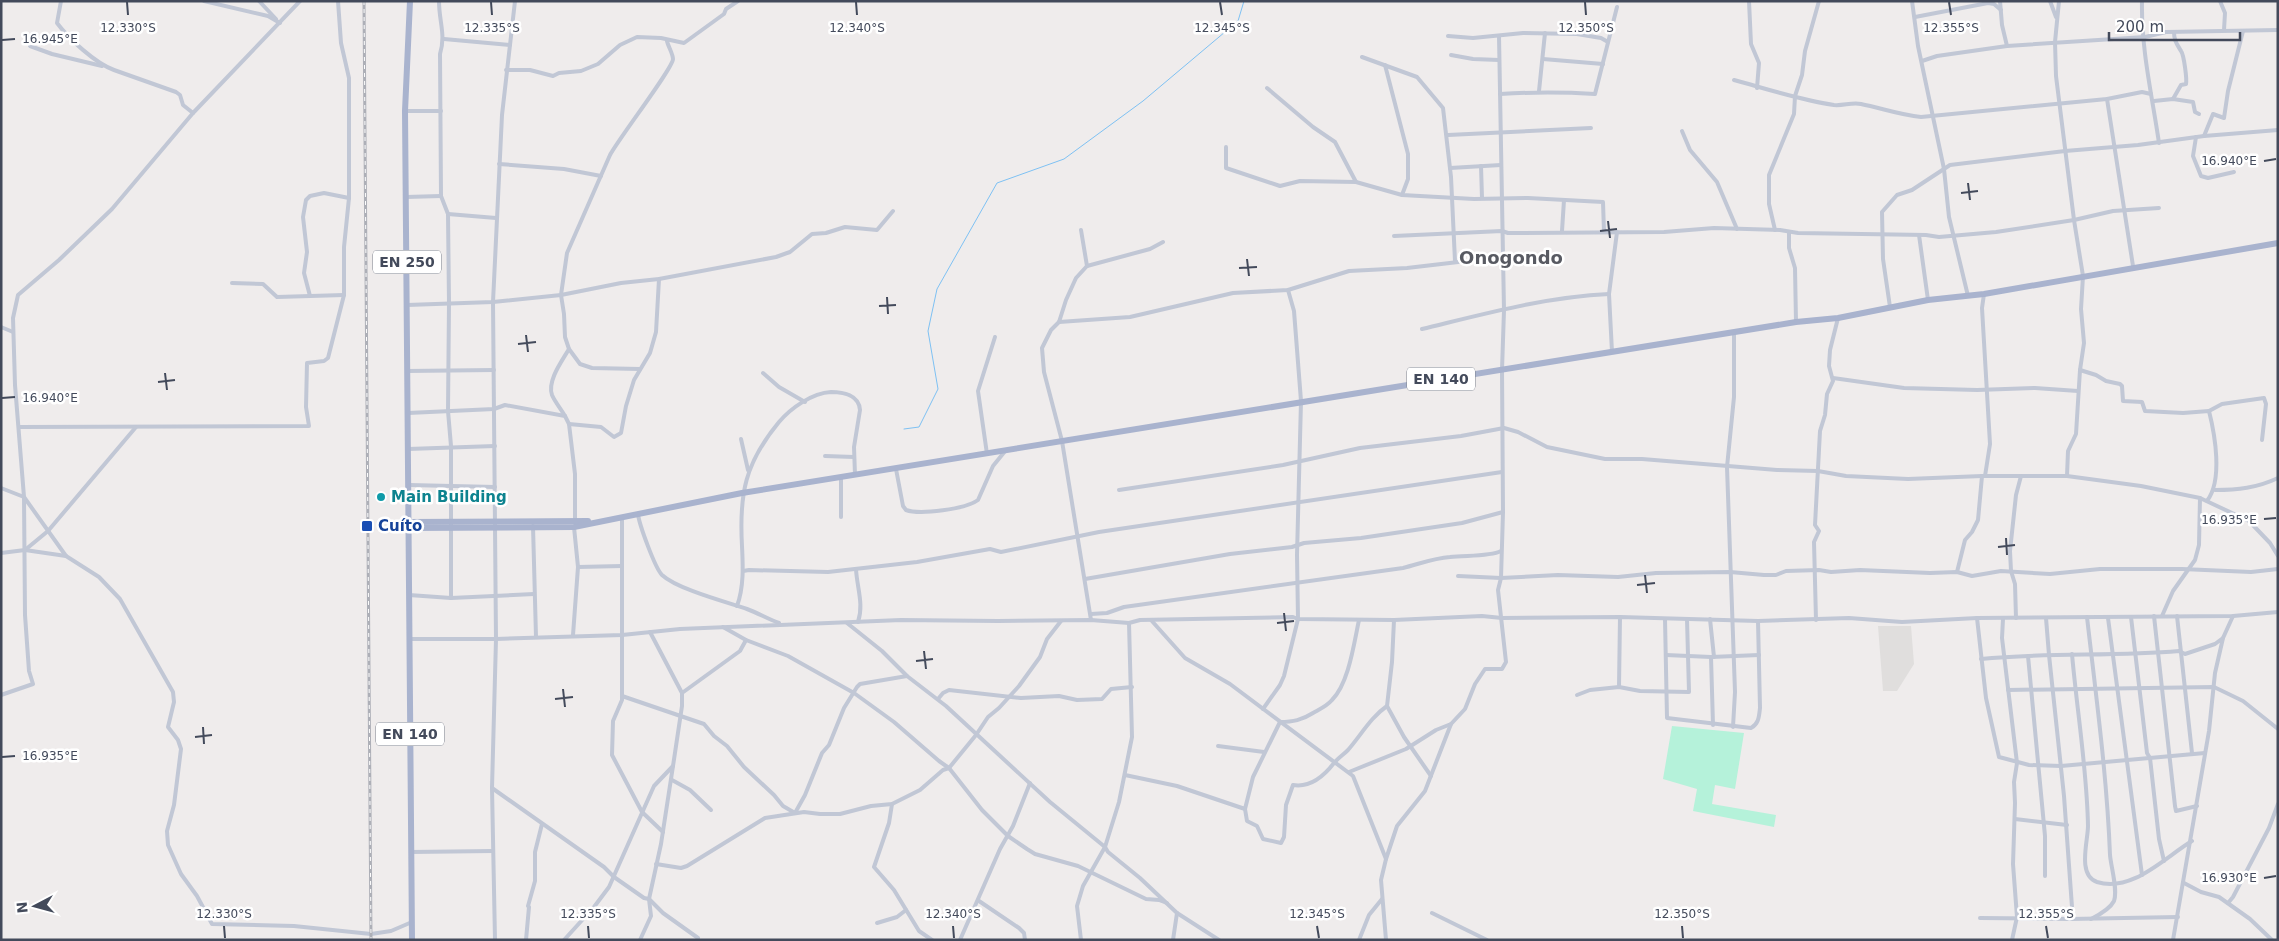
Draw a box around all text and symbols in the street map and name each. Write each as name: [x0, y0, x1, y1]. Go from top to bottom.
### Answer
scale bar: [2109, 10, 2240, 42]
text: 200 m: [2116, 18, 2164, 36]
text: 12.330°S: [100, 21, 156, 35]
text: 12.335°S: [464, 21, 520, 35]
text: 12.340°S: [829, 21, 885, 35]
text: 12.345°S: [1194, 21, 1250, 35]
text: 12.350°S: [1558, 21, 1614, 35]
text: 12.355°S: [1923, 21, 1979, 35]
text: 16.945°E: [22, 32, 78, 46]
text: 16.940°E: [2201, 154, 2257, 168]
district label: Onogondo: [1459, 247, 1563, 268]
road number: EN 250: [373, 250, 441, 274]
road number: EN 140: [1407, 368, 1475, 390]
text: 16.940°E: [22, 391, 78, 405]
place label: Main Building: [391, 488, 507, 506]
marker: Main Building: [375, 491, 387, 503]
text: 16.935°E: [2201, 513, 2257, 527]
place label: Cuíto: [378, 517, 422, 535]
marker: Cuíto: [360, 519, 374, 533]
road number: EN 140: [376, 722, 444, 746]
text: 16.935°E: [22, 749, 78, 763]
text: 16.930°E: [2201, 871, 2257, 885]
north arrow: [10, 881, 60, 931]
text: N: [14, 901, 31, 914]
text: 12.330°S: [196, 907, 252, 921]
text: 12.335°S: [560, 907, 616, 921]
text: 12.340°S: [925, 907, 981, 921]
text: 12.345°S: [1289, 907, 1345, 921]
text: 12.350°S: [1654, 907, 1710, 921]
text: 12.355°S: [2018, 907, 2074, 921]

